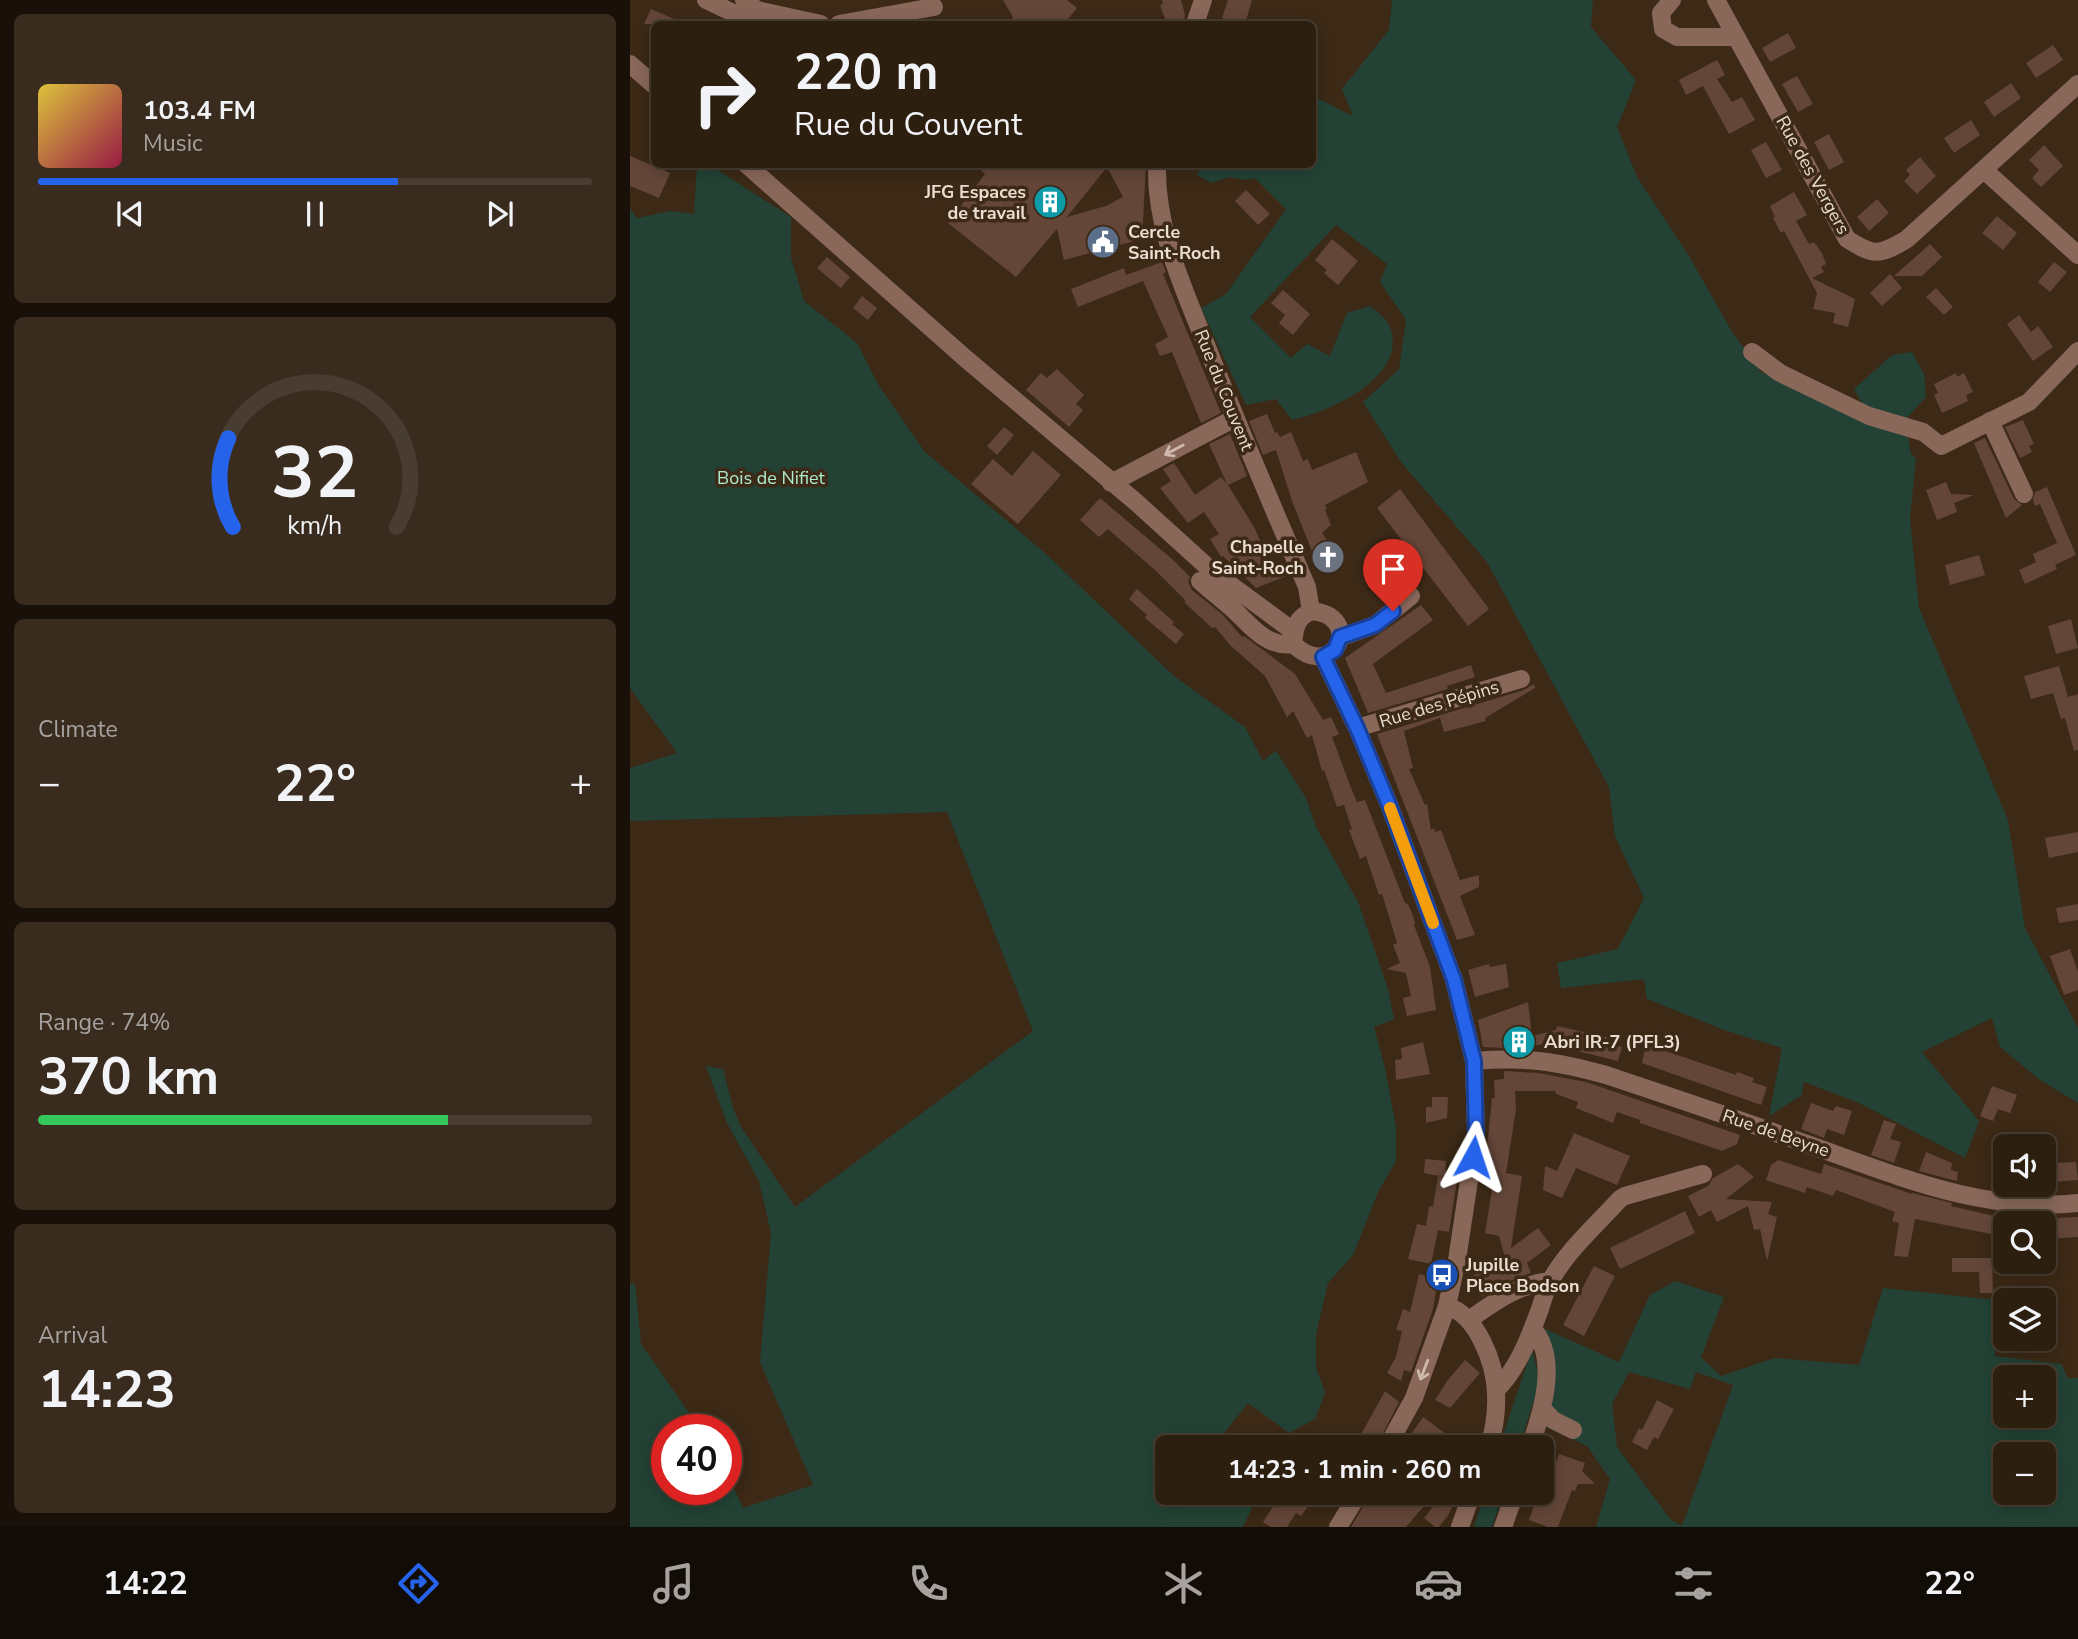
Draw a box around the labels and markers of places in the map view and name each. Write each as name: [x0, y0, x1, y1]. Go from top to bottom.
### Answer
place label: JFG Espaces de travail: [924, 180, 1026, 225]
building icon: JFG Espaces de travail: [1031, 183, 1069, 221]
place label: Cercle Saint-Roch: [1128, 220, 1220, 265]
public building icon: Cercle Saint-Roch: [1084, 223, 1122, 261]
place label: Chapelle Saint-Roch: [1212, 535, 1304, 580]
church icon: Chapelle Saint-Roch: [1309, 538, 1347, 576]
pin: [1363, 539, 1423, 611]
building icon: Abri IR-7 (PFL3): [1500, 1023, 1538, 1061]
place label: Abri IR-7 (PFL3): [1544, 1030, 1681, 1054]
place label: Jupille Place Bodson: [1465, 1253, 1580, 1298]
bus stop icon: Jupille Place Bodson: [1423, 1256, 1461, 1294]

